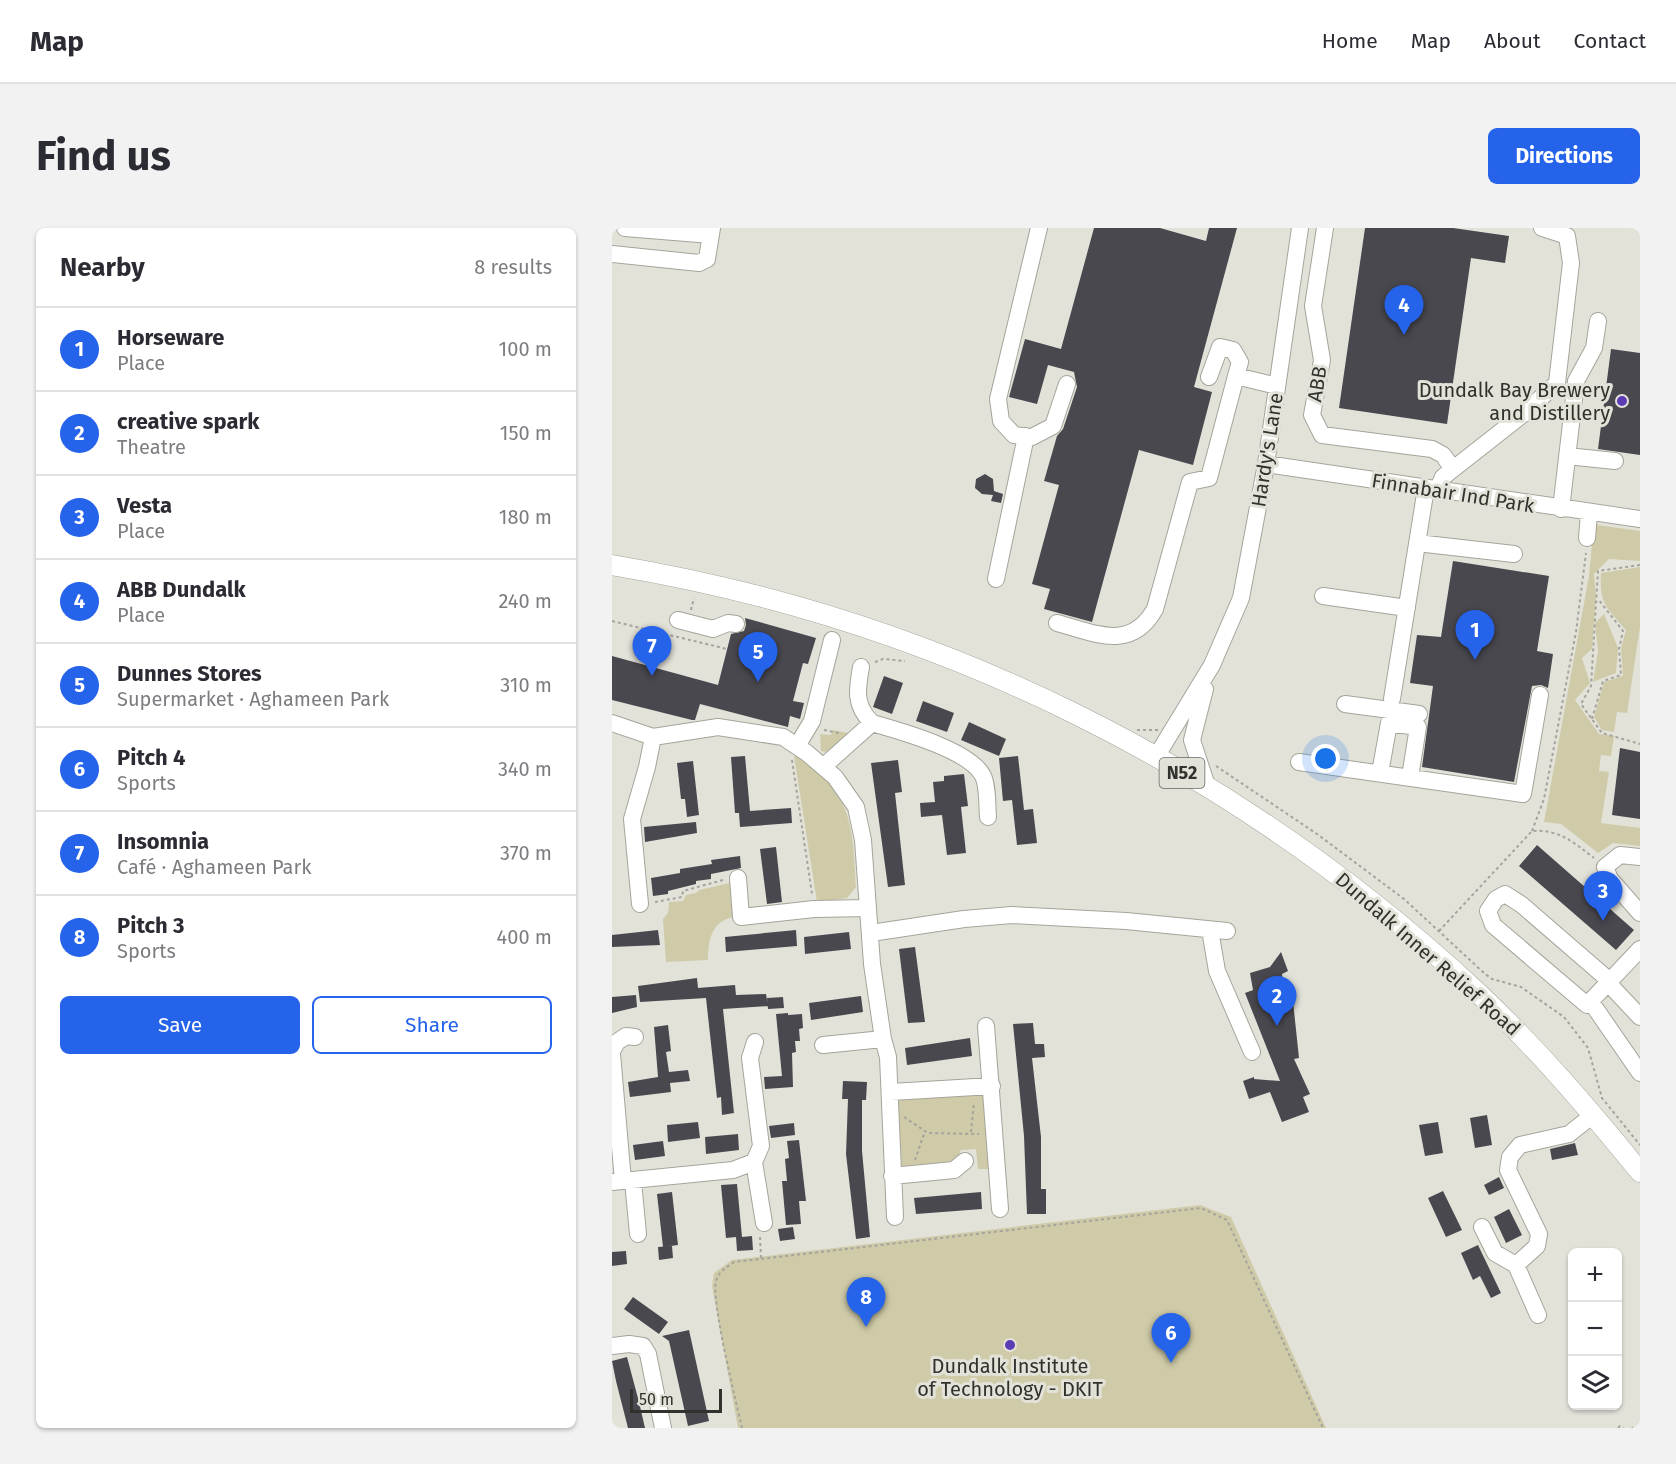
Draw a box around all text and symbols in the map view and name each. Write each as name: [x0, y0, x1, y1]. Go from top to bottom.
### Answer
text: Map: [30, 25, 84, 58]
text: Home: [1322, 28, 1378, 54]
text: Map: [1411, 28, 1451, 54]
text: About: [1484, 28, 1541, 54]
text: Contact: [1574, 28, 1646, 54]
button: Directions: [1488, 128, 1640, 184]
text: Find us: [36, 131, 171, 181]
text: Nearby: [60, 252, 145, 283]
text: 8 results: [474, 255, 552, 279]
pin: 4: [1384, 285, 1424, 335]
text: Horseware: [117, 324, 224, 351]
text: 1: [75, 337, 84, 361]
text: 100 m: [499, 337, 552, 361]
text: Place: [117, 351, 165, 375]
street label: ABB: [1302, 364, 1332, 404]
place label: Dundalk Bay Brewery and Distillery: [1419, 378, 1610, 425]
street label: Hardy's Lane: [1246, 391, 1288, 509]
marker: Dundalk Bay Brewery and Distillery: [1615, 394, 1629, 408]
text: creative spark: [117, 408, 259, 435]
text: 2: [74, 421, 85, 445]
text: 150 m: [500, 421, 552, 445]
text: Theatre: [117, 435, 186, 459]
street label: Finnabair Ind Park: [1370, 468, 1537, 518]
text: Vesta: [117, 492, 172, 519]
text: 3: [74, 505, 85, 529]
text: 180 m: [499, 505, 552, 529]
text: Place: [117, 519, 165, 543]
text: ABB Dundalk: [117, 576, 246, 603]
text: 4: [74, 589, 85, 613]
text: 240 m: [498, 589, 552, 613]
text: Place: [117, 603, 165, 627]
pin: 1: [1456, 610, 1494, 660]
pin: 7: [632, 626, 672, 676]
pin: 5: [738, 632, 778, 682]
text: Dunnes Stores: [117, 660, 262, 687]
text: 5: [74, 673, 85, 697]
text: 310 m: [500, 673, 552, 697]
text: Supermarket · Aghameen Park: [117, 687, 389, 711]
text: Pitch 4: [117, 744, 185, 771]
your location: [1311, 744, 1340, 773]
text: 6: [74, 757, 85, 781]
text: 340 m: [498, 757, 552, 781]
road number: N52: [1160, 758, 1204, 788]
text: Sports: [117, 771, 176, 795]
text: Insomnia: [117, 828, 209, 855]
text: 7: [75, 841, 84, 865]
text: 370 m: [500, 841, 552, 865]
text: Café · Aghameen Park: [117, 855, 311, 879]
street label: Dundalk Inner Relief Road: [1331, 867, 1525, 1041]
pin: 3: [1584, 872, 1622, 921]
text: Pitch 3: [117, 912, 184, 939]
text: 8: [74, 925, 85, 949]
text: 400 m: [497, 925, 552, 949]
text: Sports: [117, 939, 176, 963]
pin: 2: [1258, 976, 1296, 1026]
button: Save: [60, 996, 300, 1054]
button: Share: [312, 996, 552, 1054]
map controls: [1568, 1248, 1622, 1410]
button: +: [1568, 1248, 1622, 1302]
pin: 8: [846, 1278, 886, 1327]
button: −: [1568, 1302, 1622, 1356]
pin: 6: [1152, 1314, 1190, 1363]
marker: Dundalk Institute of Technology - DKIT: [1003, 1338, 1017, 1352]
place label: Dundalk Institute of Technology - DKIT: [917, 1354, 1104, 1401]
button: layers: [1568, 1356, 1622, 1410]
scale bar: [630, 1386, 722, 1414]
text: 50 m: [639, 1390, 674, 1409]

